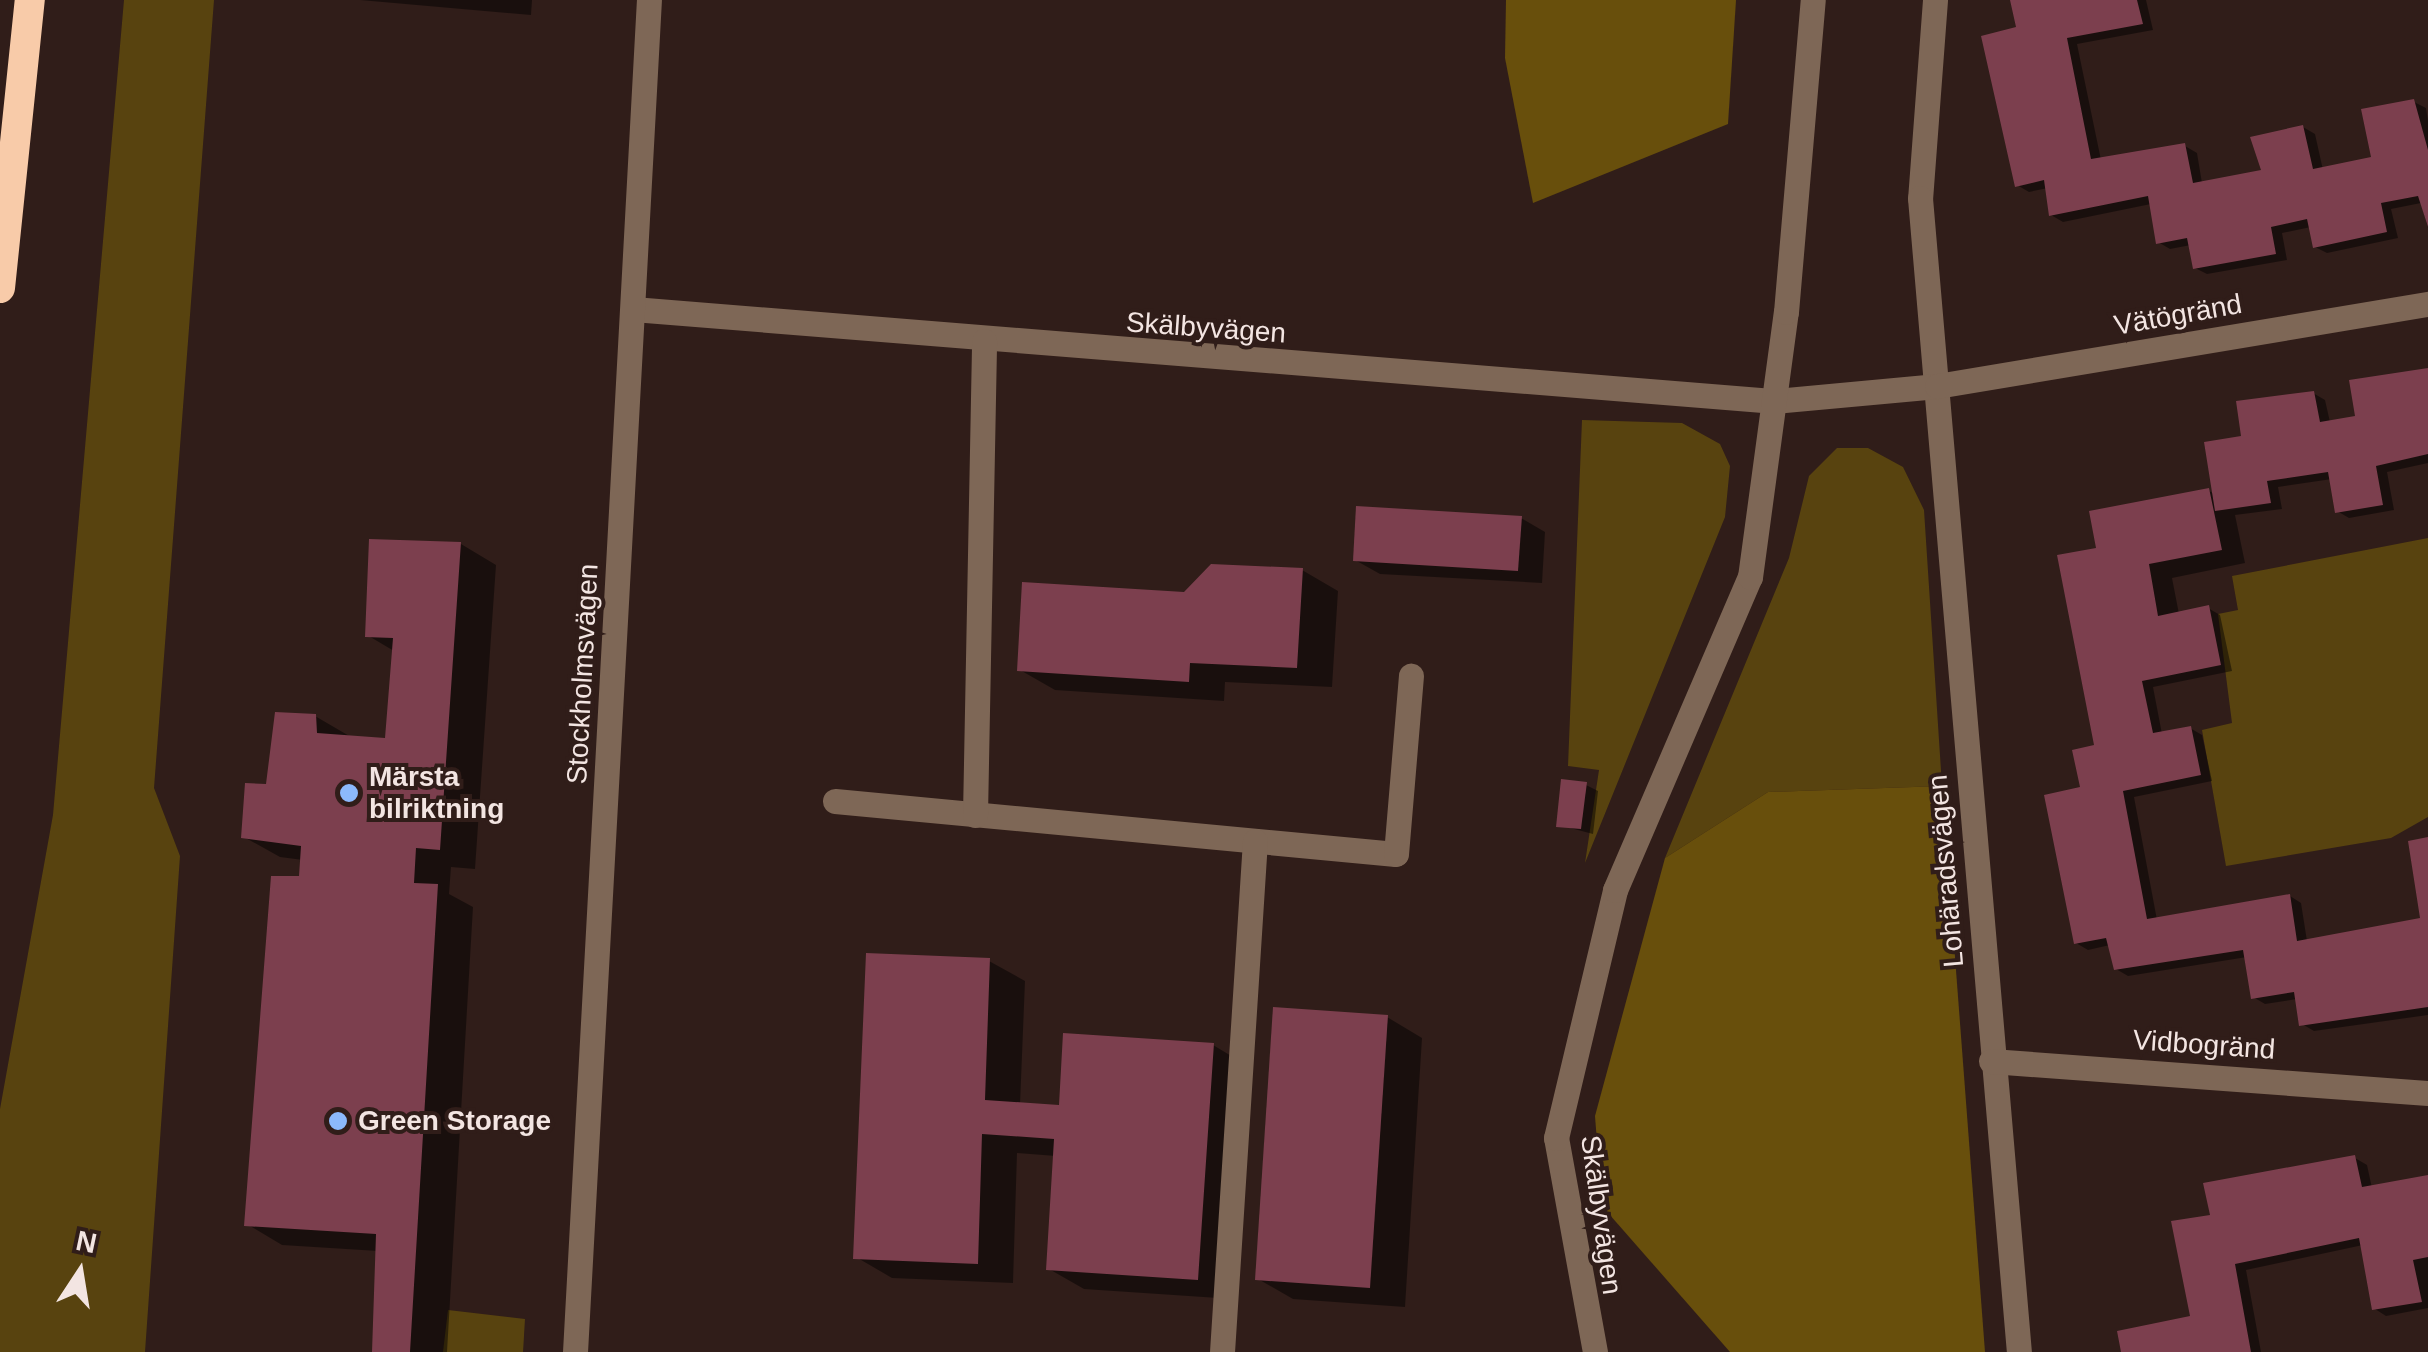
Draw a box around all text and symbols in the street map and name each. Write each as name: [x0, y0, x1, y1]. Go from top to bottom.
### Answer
street label: Vätögränd: [2111, 287, 2245, 343]
street label: Skälbyvägen: [1125, 306, 1287, 350]
street label: Stockholmsvägen: [560, 563, 606, 785]
place label: Märsta bilriktning: [369, 760, 504, 826]
street label: Lohäradsvägen: [1921, 773, 1971, 969]
marker: Märsta bilriktning: [338, 782, 360, 804]
street label: Vidbogränd: [2132, 1023, 2276, 1067]
place label: Green Storage: [358, 1104, 551, 1138]
marker: Green Storage: [327, 1110, 349, 1132]
street label: Skälbyvägen: [1573, 1133, 1629, 1297]
north arrow: [30, 1222, 130, 1322]
text: N: [73, 1225, 99, 1259]

